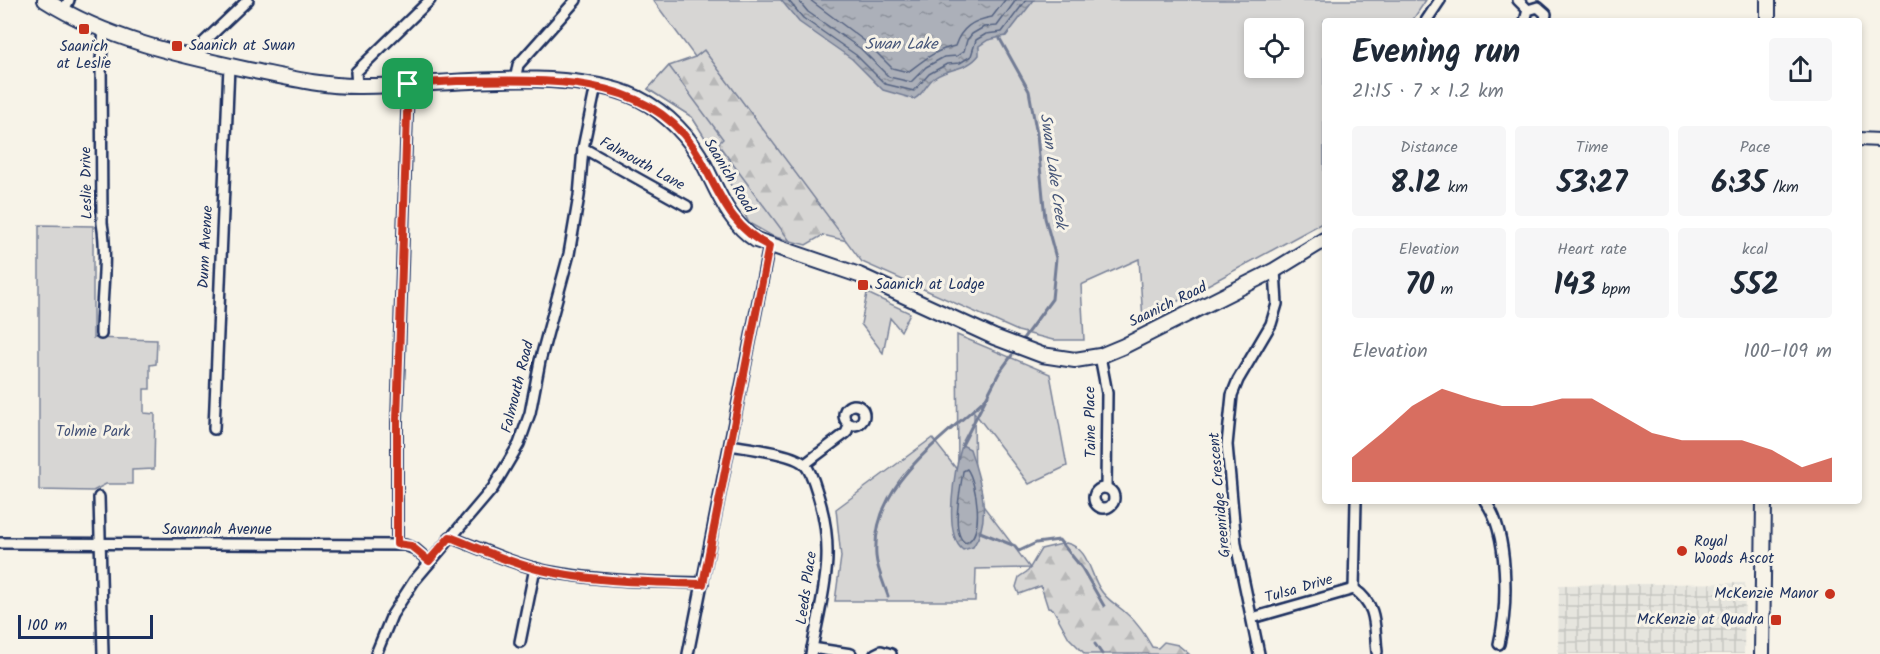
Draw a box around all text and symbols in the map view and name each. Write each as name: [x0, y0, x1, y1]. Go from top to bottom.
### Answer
map controls: [1244, 18, 1304, 78]
button: locate: [1244, 18, 1304, 78]
marker: Saanich at Leslie: [77, 22, 91, 36]
text: Evening run: [1352, 27, 1520, 80]
water label: Swan Lake: [865, 32, 939, 57]
place label: Saanich at Swan: [189, 34, 295, 58]
place label: Saanich at Leslie: [57, 35, 111, 76]
button: share: [1769, 38, 1832, 101]
marker: Saanich at Swan: [170, 39, 184, 53]
pin: [382, 58, 433, 109]
icon: arrive: [391, 67, 424, 100]
text: 21:15 · 7 × 1.2 km: [1352, 76, 1504, 108]
water label: Swan Lake Creek: [1033, 112, 1074, 233]
street label: Falmouth Lane: [595, 131, 689, 197]
street label: Saanich Road: [697, 134, 761, 219]
text: Distance: [1400, 135, 1458, 160]
text: Time: [1576, 135, 1608, 160]
text: Pace: [1740, 135, 1770, 160]
street label: Leslie Drive: [74, 146, 100, 220]
text: 8.12: [1390, 160, 1441, 208]
text: 53:27: [1557, 160, 1627, 208]
text: 6:35: [1711, 160, 1766, 208]
text: km: [1441, 175, 1468, 200]
text: /km: [1766, 175, 1799, 200]
street label: Dunn Avenue: [192, 205, 220, 289]
text: Elevation: [1399, 237, 1459, 262]
text: Heart rate: [1557, 237, 1627, 262]
text: kcal: [1742, 237, 1768, 262]
text: 70: [1405, 262, 1434, 310]
text: 143: [1553, 262, 1595, 310]
text: 552: [1731, 262, 1779, 310]
place label: Saanich at Lodge: [875, 273, 985, 297]
street label: Saanich Road: [1125, 275, 1212, 334]
text: m: [1434, 277, 1453, 302]
text: bpm: [1595, 277, 1631, 302]
marker: Saanich at Lodge: [856, 278, 870, 292]
text: Elevation: [1352, 336, 1428, 368]
text: 100–109 m: [1744, 336, 1832, 368]
street label: Falmouth Road: [495, 338, 541, 436]
street label: Taine Place: [1078, 386, 1104, 458]
park label: Tolmie Park: [56, 420, 131, 444]
street label: Greenridge Crescent: [1203, 431, 1237, 559]
street label: Savannah Avenue: [162, 518, 272, 542]
place label: Royal Woods Ascot: [1694, 530, 1774, 571]
marker: Royal Woods Ascot: [1675, 544, 1689, 558]
street label: Leeds Place: [790, 550, 824, 626]
street label: Tulsa Drive: [1262, 568, 1336, 610]
place label: McKenzie Manor: [1714, 582, 1819, 606]
marker: McKenzie Manor: [1823, 587, 1837, 601]
place label: McKenzie at Quadra: [1637, 608, 1764, 632]
scale bar: [18, 612, 153, 640]
text: 100 m: [27, 613, 67, 638]
marker: McKenzie at Quadra: [1769, 613, 1783, 627]

